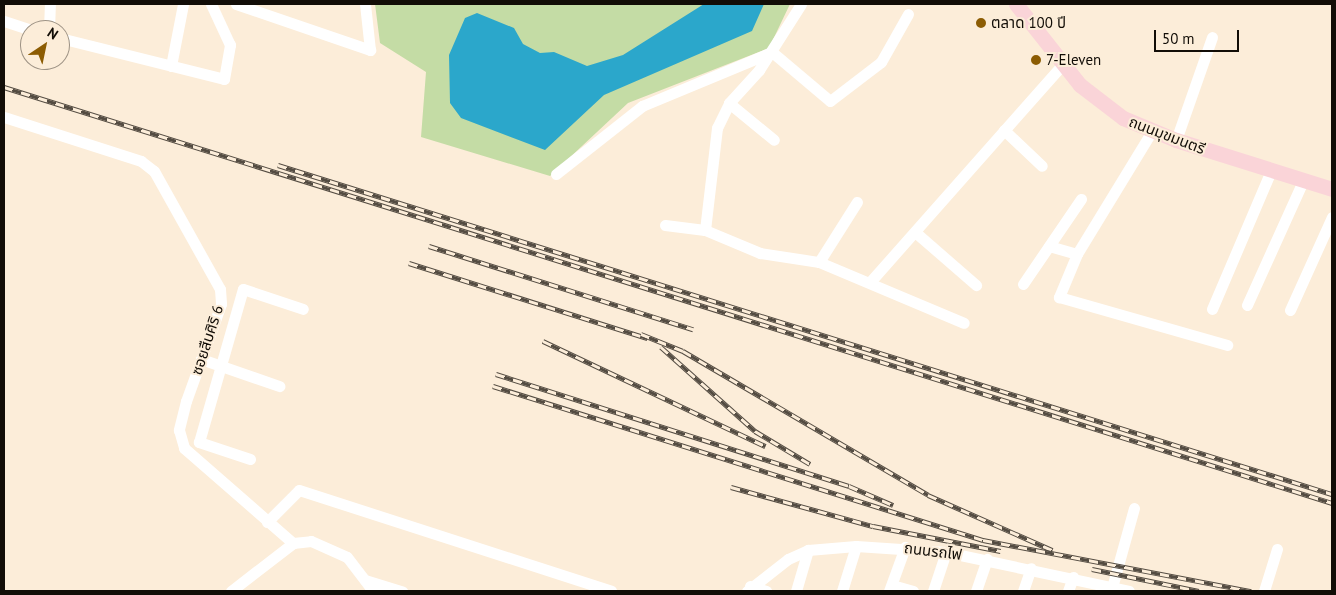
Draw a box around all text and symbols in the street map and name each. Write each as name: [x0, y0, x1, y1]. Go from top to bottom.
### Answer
place label: ตลาด 100 ปี: [991, 14, 1066, 32]
marker: ตลาด 100 ปี: [975, 17, 987, 29]
north arrow: [20, 20, 70, 70]
scale bar: [1156, 20, 1241, 52]
text: N: [44, 23, 62, 43]
text: 50 m: [1162, 29, 1195, 48]
place label: 7-Eleven: [1046, 51, 1101, 69]
marker: 7-Eleven: [1030, 54, 1042, 66]
street label: ถนนมุขมนตรี: [1126, 112, 1208, 158]
street label: ซอยสืบศิริ 6: [187, 303, 227, 377]
street label: ถนนรถไฟ: [903, 539, 963, 563]

